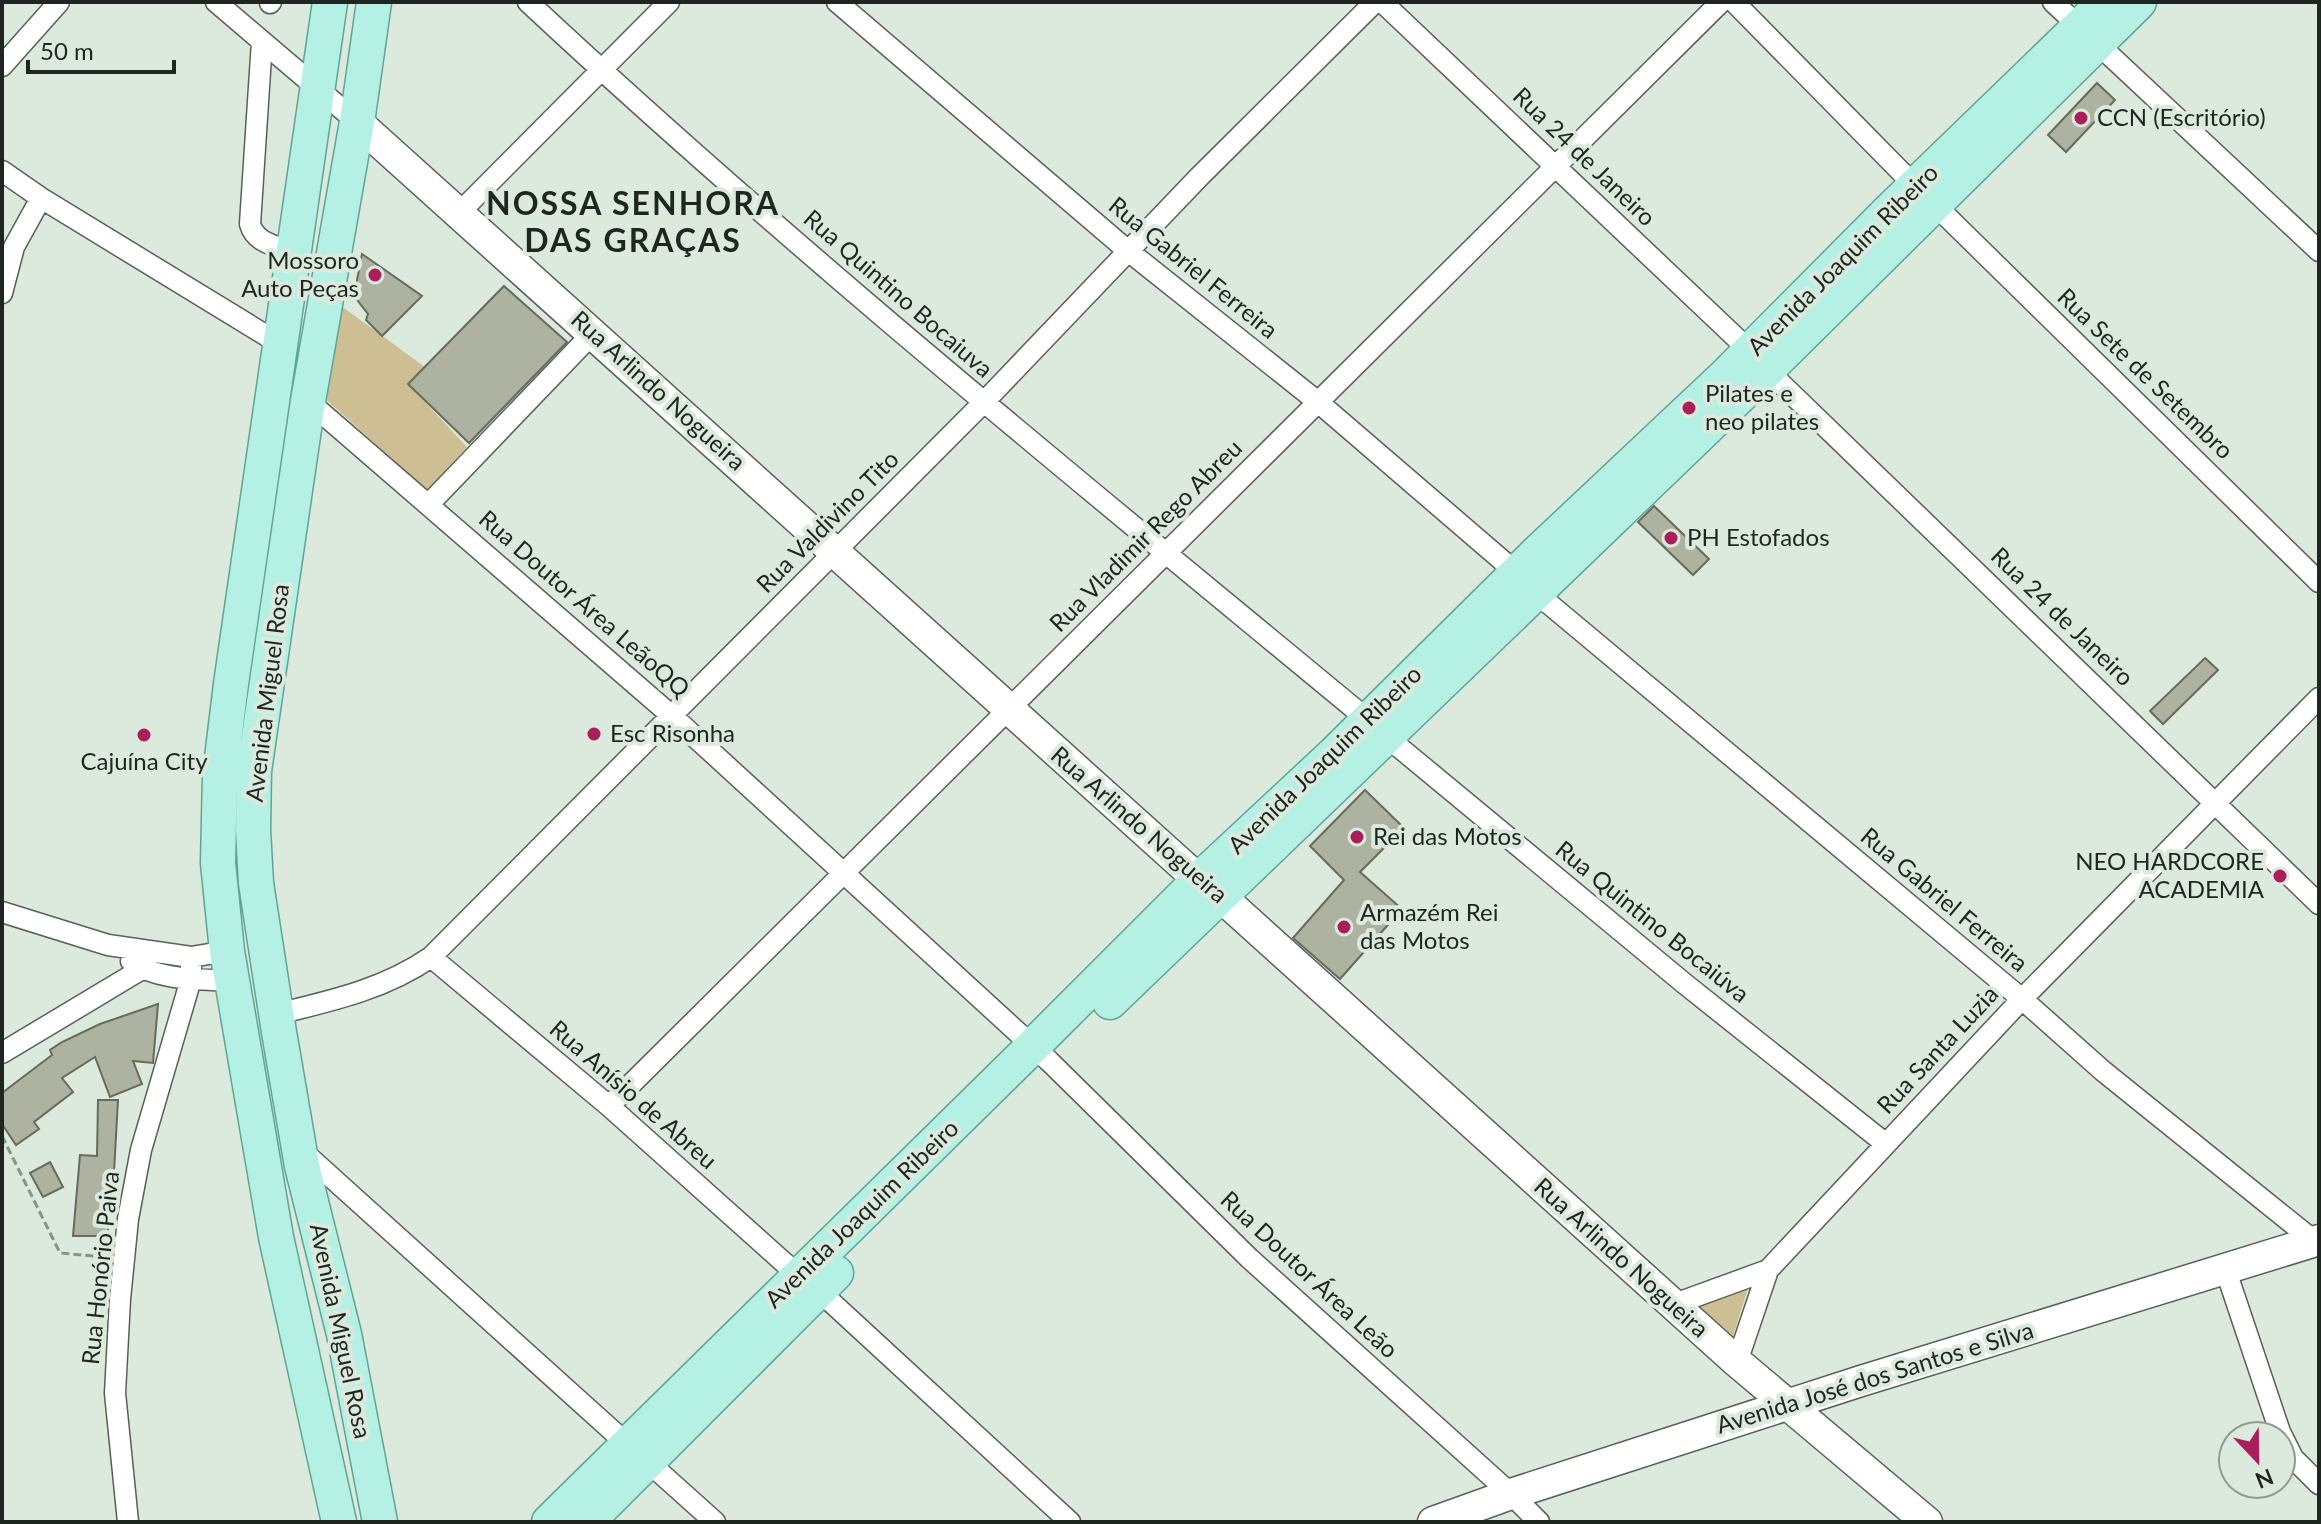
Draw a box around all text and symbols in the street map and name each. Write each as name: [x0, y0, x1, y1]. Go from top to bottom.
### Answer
scale bar: [28, 24, 174, 74]
text: 50 m: [40, 36, 94, 65]
street label: Rua 24 de Janeiro: [1508, 81, 1662, 231]
place label: CCN (Escritório): [2097, 102, 2266, 131]
marker: CCN (Escritório): [2072, 109, 2090, 127]
street label: Avenida Joaquim Ribeiro: [1740, 157, 1943, 360]
district label: NOSSA SENHORA DAS GRAÇAS: [486, 183, 780, 259]
street label: Rua Gabriel Ferreira: [1104, 190, 1284, 344]
street label: Rua Quintino Bocaiuva: [799, 203, 999, 383]
place label: Mossoro Auto Peças: [241, 245, 359, 302]
marker: Mossoro Auto Peças: [366, 266, 384, 284]
street label: Rua Sete de Setembro: [2052, 282, 2240, 464]
street label: Rua Arlindo Nogueira: [566, 304, 752, 476]
place label: Pilates e neo pilates: [1705, 378, 1819, 435]
marker: Pilates e neo pilates: [1680, 399, 1698, 417]
street label: Rua Vladimir Rego Abreu: [1043, 433, 1247, 637]
street label: Rua Valdivino Tito: [750, 444, 904, 598]
street label: Rua Doutor Área LeãoQQ: [474, 503, 696, 702]
place label: PH Estofados: [1687, 522, 1830, 551]
marker: PH Estofados: [1662, 529, 1680, 547]
street label: Rua 24 de Janeiro: [1986, 541, 2140, 691]
street label: Avenida Miguel Rosa: [239, 582, 294, 803]
street label: Avenida Joaquim Ribeiro: [1221, 659, 1427, 859]
place label: Esc Risonha: [610, 718, 735, 747]
marker: Esc Risonha: [585, 725, 603, 743]
marker: Cajuína City: [135, 726, 153, 744]
street label: Rua Arlindo Nogueira: [1046, 739, 1234, 908]
place label: Cajuína City: [80, 746, 208, 775]
place label: Rei das Motos: [1373, 821, 1522, 850]
street label: Rua Gabriel Ferreira: [1856, 821, 2034, 977]
marker: Rei das Motos: [1348, 828, 1366, 846]
street label: Rua Quintino Bocaiúva: [1550, 834, 1756, 1008]
place label: NEO HARDCORE ACADEMIA: [2075, 846, 2265, 903]
marker: NEO HARDCORE ACADEMIA: [2271, 867, 2289, 885]
place label: Armazém Rei das Motos: [1360, 897, 1498, 954]
marker: Armazém Rei das Motos: [1335, 918, 1353, 936]
street label: Rua Santa Luzia: [1870, 979, 2004, 1119]
street label: Rua Anísio de Abreu: [545, 1013, 723, 1174]
street label: Avenida Joaquim Ribeiro: [758, 1113, 964, 1313]
street label: Rua Honório Paiva: [75, 1170, 124, 1366]
street label: Rua Arlindo Nogueira: [1529, 1171, 1715, 1343]
street label: Rua Doutor Área Leão: [1215, 1184, 1405, 1363]
street label: Avenida Miguel Rosa: [305, 1221, 378, 1441]
street label: Avenida José dos Santos e Silva: [1713, 1314, 2037, 1439]
north arrow: [2217, 1420, 2297, 1500]
text: N: [2252, 1463, 2278, 1495]

